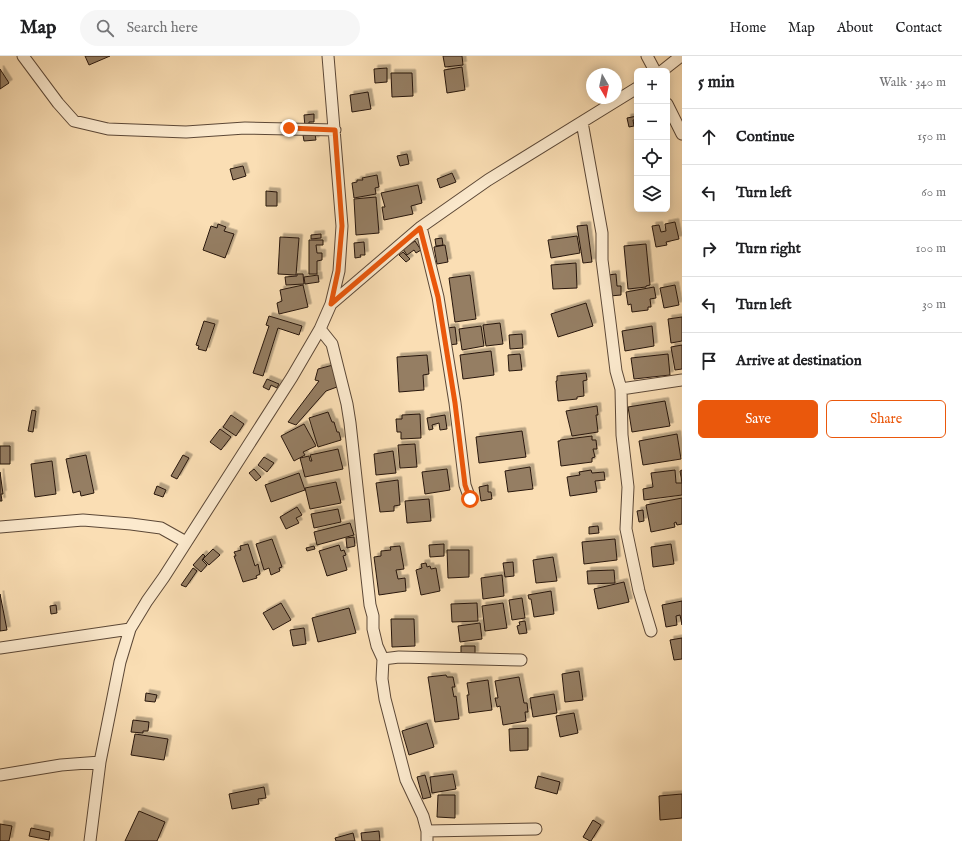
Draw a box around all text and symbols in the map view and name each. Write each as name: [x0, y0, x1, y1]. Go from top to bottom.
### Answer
search box: [80, 10, 360, 46]
text: Map: [20, 16, 56, 40]
icon: search: [94, 17, 116, 39]
text: Search here: [126, 18, 198, 37]
text: Home: [730, 19, 766, 37]
text: Map: [788, 19, 815, 37]
text: About: [837, 19, 873, 37]
text: Contact: [895, 19, 942, 37]
north arrow: [586, 68, 622, 104]
map controls: [634, 68, 670, 212]
button: +: [634, 68, 670, 104]
text: 5 min: [698, 72, 735, 93]
text: Walk · 340 m: [879, 74, 946, 91]
button: −: [634, 104, 670, 140]
route end: [280, 119, 298, 137]
icon: ahead: [698, 126, 720, 148]
text: Continue: [736, 127, 794, 146]
text: 150 m: [917, 128, 946, 145]
button: locate: [634, 140, 670, 176]
button: layers: [634, 176, 670, 212]
icon: left: [698, 182, 720, 204]
text: Turn left: [736, 183, 792, 202]
text: 60 m: [921, 184, 946, 201]
icon: right: [698, 238, 720, 260]
text: Turn right: [736, 239, 801, 258]
text: 100 m: [916, 240, 946, 257]
icon: left: [698, 294, 720, 316]
text: Turn left: [736, 295, 792, 314]
text: 30 m: [922, 296, 946, 313]
icon: arrive: [698, 350, 720, 372]
text: Arrive at destination: [736, 351, 862, 370]
button: Save: [698, 400, 818, 438]
button: Share: [826, 400, 946, 438]
route start: [461, 490, 479, 508]

